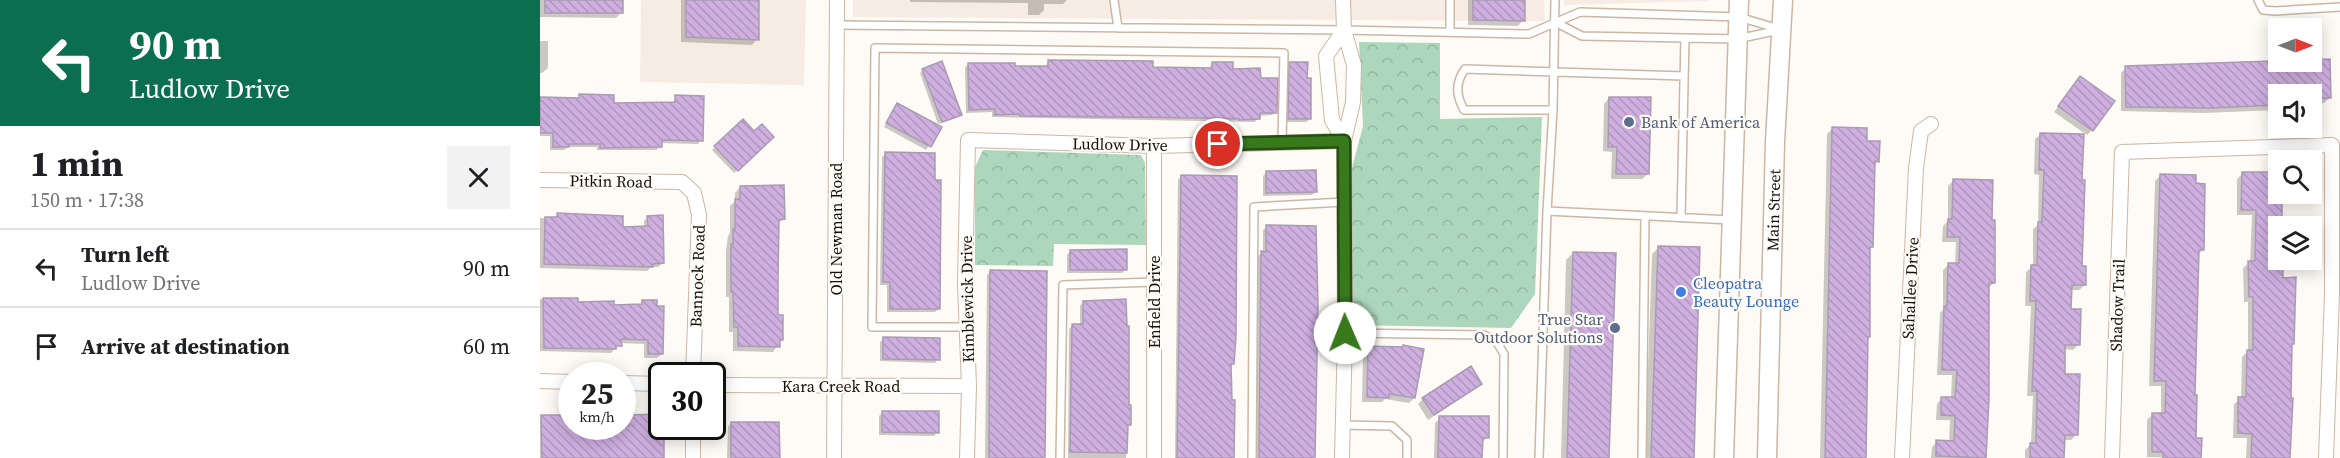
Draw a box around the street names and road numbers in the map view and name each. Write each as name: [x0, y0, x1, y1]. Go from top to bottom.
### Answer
street label: Ludlow Drive: [1072, 132, 1168, 156]
street label: Old Newman Road: [825, 163, 847, 295]
street label: Main Street: [1761, 168, 1785, 251]
street label: Pitkin Road: [569, 169, 653, 193]
street label: Bannock Road: [684, 224, 710, 328]
street label: Kimblewick Drive: [955, 235, 979, 363]
street label: Sahallee Drive: [1896, 236, 1924, 340]
street label: Enfield Drive: [1143, 255, 1165, 349]
street label: Shadow Trail: [2104, 258, 2130, 352]
street label: Kara Creek Road: [782, 375, 900, 397]

